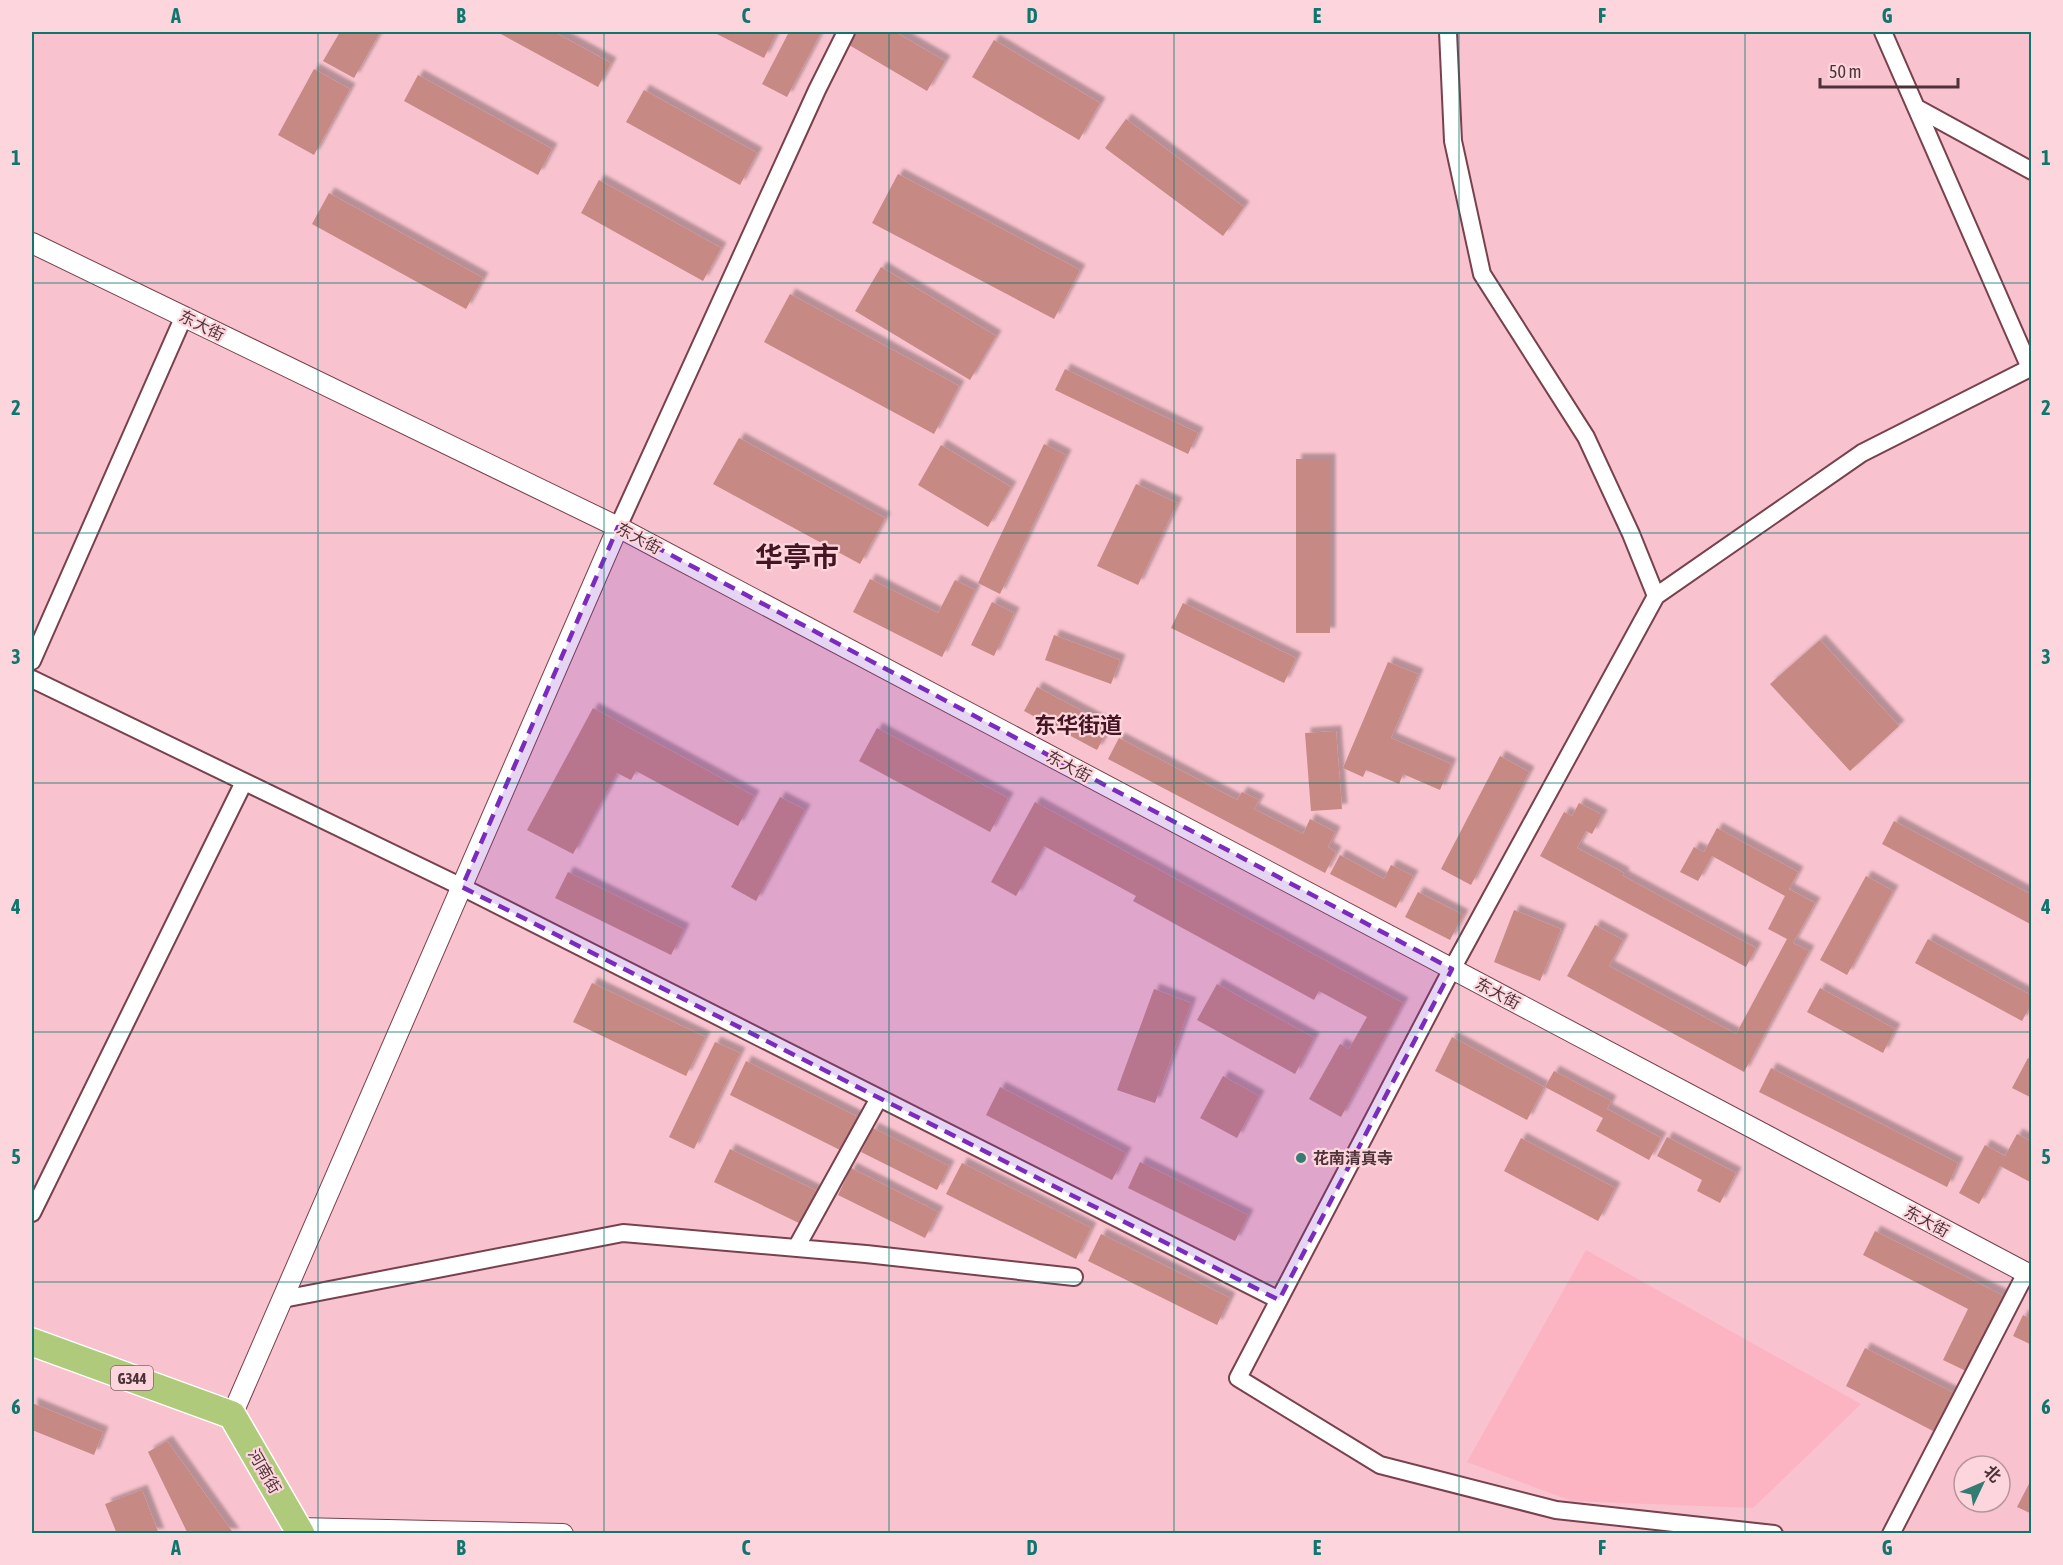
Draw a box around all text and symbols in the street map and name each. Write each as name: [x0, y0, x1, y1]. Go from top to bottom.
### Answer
text: A: [170, 4, 181, 27]
text: B: [456, 4, 466, 27]
text: C: [742, 4, 751, 27]
text: D: [1026, 4, 1038, 27]
text: E: [1313, 4, 1322, 27]
text: F: [1598, 4, 1606, 27]
text: G: [1882, 4, 1893, 27]
scale bar: [1820, 51, 1958, 89]
text: 50 m: [1829, 61, 1861, 82]
text: 1: [11, 146, 21, 169]
text: 1: [2041, 146, 2051, 169]
street label: 东大街: [176, 306, 228, 344]
text: 2: [11, 396, 21, 419]
text: 2: [2041, 396, 2051, 419]
street label: 东大街: [614, 519, 664, 557]
district label: 华亭市: [755, 541, 839, 573]
text: 3: [11, 645, 21, 668]
text: 3: [2041, 645, 2051, 668]
district label: 东华街道: [1034, 712, 1122, 738]
street label: 东大街: [1044, 747, 1094, 785]
text: 4: [10, 895, 21, 918]
text: 4: [2040, 895, 2051, 918]
street label: 东大街: [1473, 974, 1523, 1012]
text: 5: [11, 1145, 21, 1168]
text: 5: [2041, 1145, 2051, 1168]
place label: 花南清真寺: [1313, 1149, 1393, 1167]
marker: 花南清真寺: [1294, 1151, 1308, 1165]
street label: 东大街: [1902, 1202, 1952, 1240]
road number: G344: [111, 1366, 153, 1390]
text: 6: [11, 1395, 21, 1418]
text: 6: [2041, 1395, 2051, 1418]
street label: 河南街: [245, 1446, 285, 1496]
north arrow: [1952, 1454, 2012, 1514]
text: 北: [1981, 1462, 2005, 1486]
text: A: [170, 1536, 181, 1559]
text: B: [456, 1536, 466, 1559]
text: C: [742, 1536, 751, 1559]
text: D: [1026, 1536, 1038, 1559]
text: E: [1313, 1536, 1322, 1559]
text: F: [1598, 1536, 1606, 1559]
text: G: [1882, 1536, 1893, 1559]

